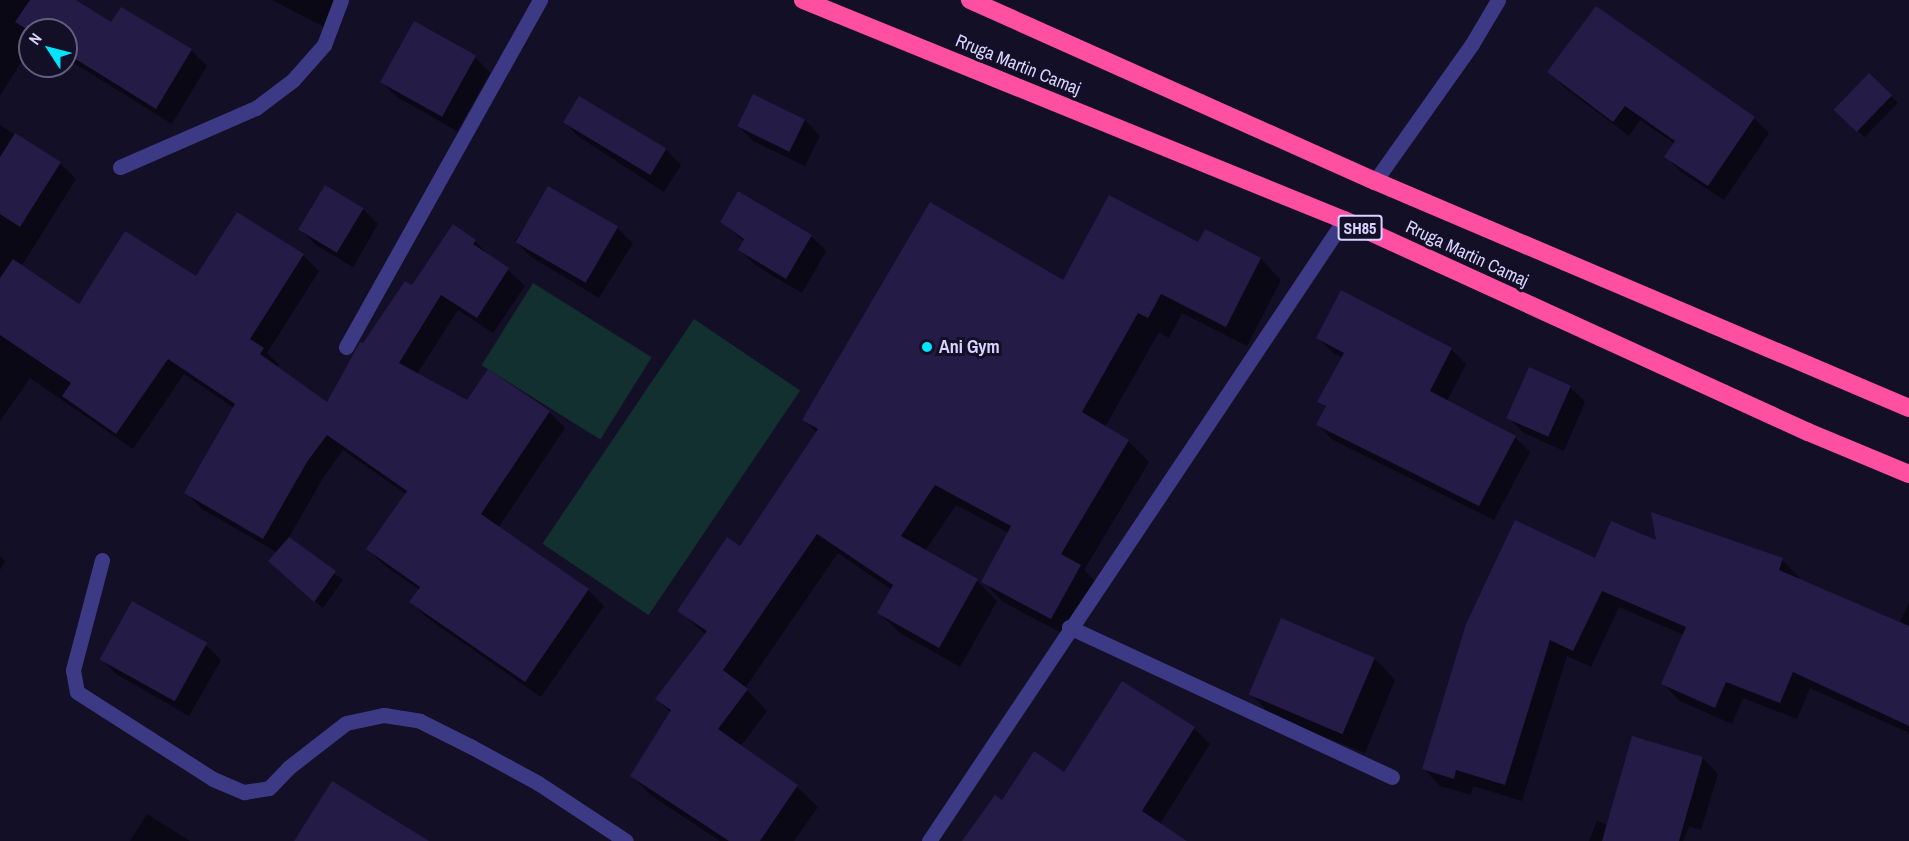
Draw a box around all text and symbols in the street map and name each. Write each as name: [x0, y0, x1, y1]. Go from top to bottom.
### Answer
north arrow: [18, 18, 78, 78]
text: N: [23, 28, 47, 49]
street label: Rruga Martin Camaj: [952, 30, 1084, 100]
road number: SH85: [1338, 215, 1382, 241]
street label: Rruga Martin Camaj: [1402, 216, 1532, 292]
place label: Ani Gym: [939, 336, 1000, 358]
marker: Ani Gym: [920, 340, 934, 354]

